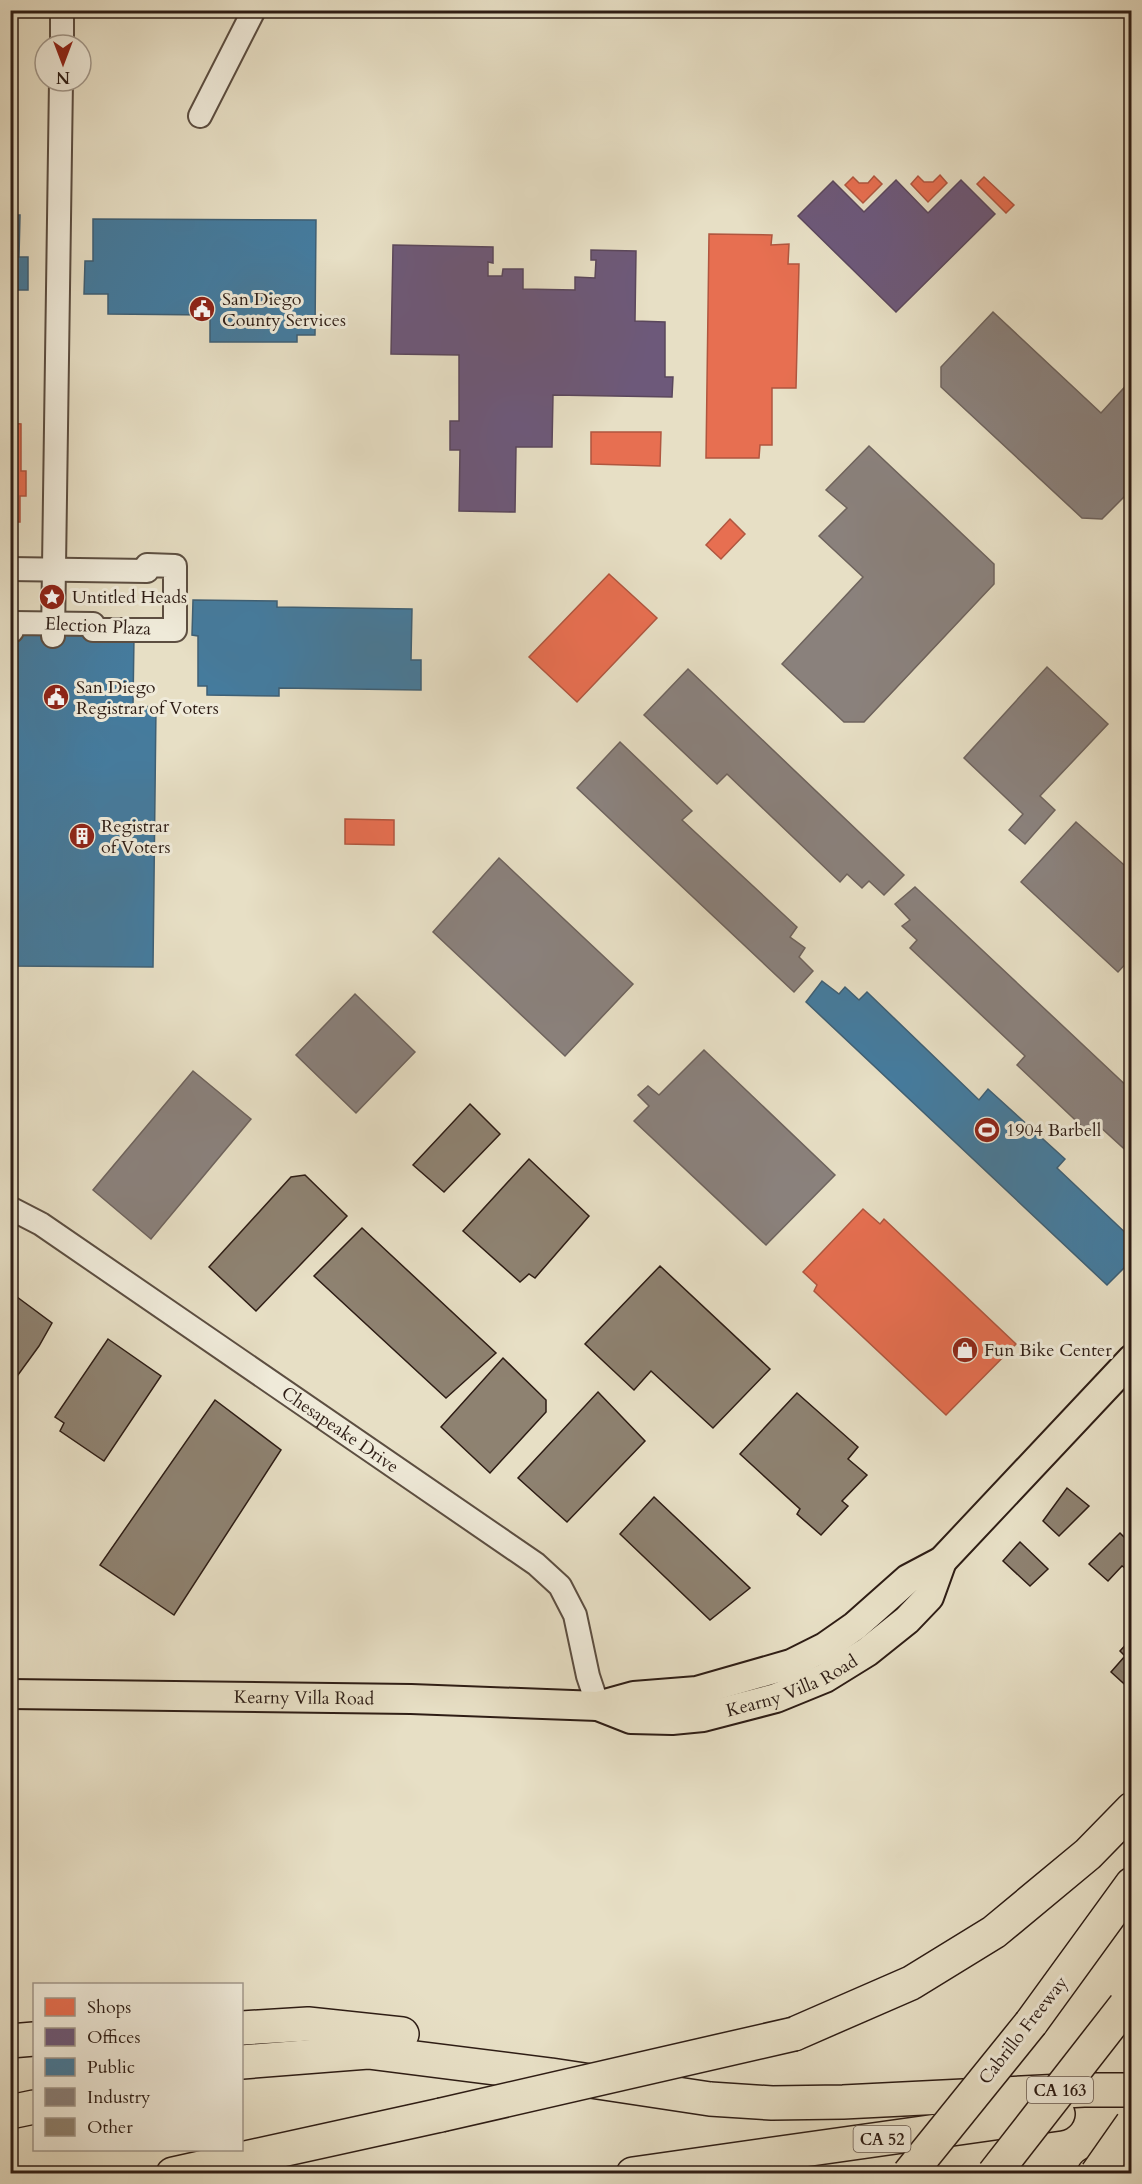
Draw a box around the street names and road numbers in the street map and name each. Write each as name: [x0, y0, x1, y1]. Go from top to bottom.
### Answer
street label: Election Plaza: [44, 611, 152, 642]
street label: Chesapeake Drive: [276, 1381, 404, 1479]
street label: Kearny Villa Road: [723, 1649, 863, 1723]
street label: Kearny Villa Road: [234, 1685, 375, 1712]
street label: Cabrillo Freeway: [973, 1970, 1074, 2090]
road number: CA 163: [1027, 2077, 1093, 2103]
road number: CA 52: [854, 2126, 910, 2152]

